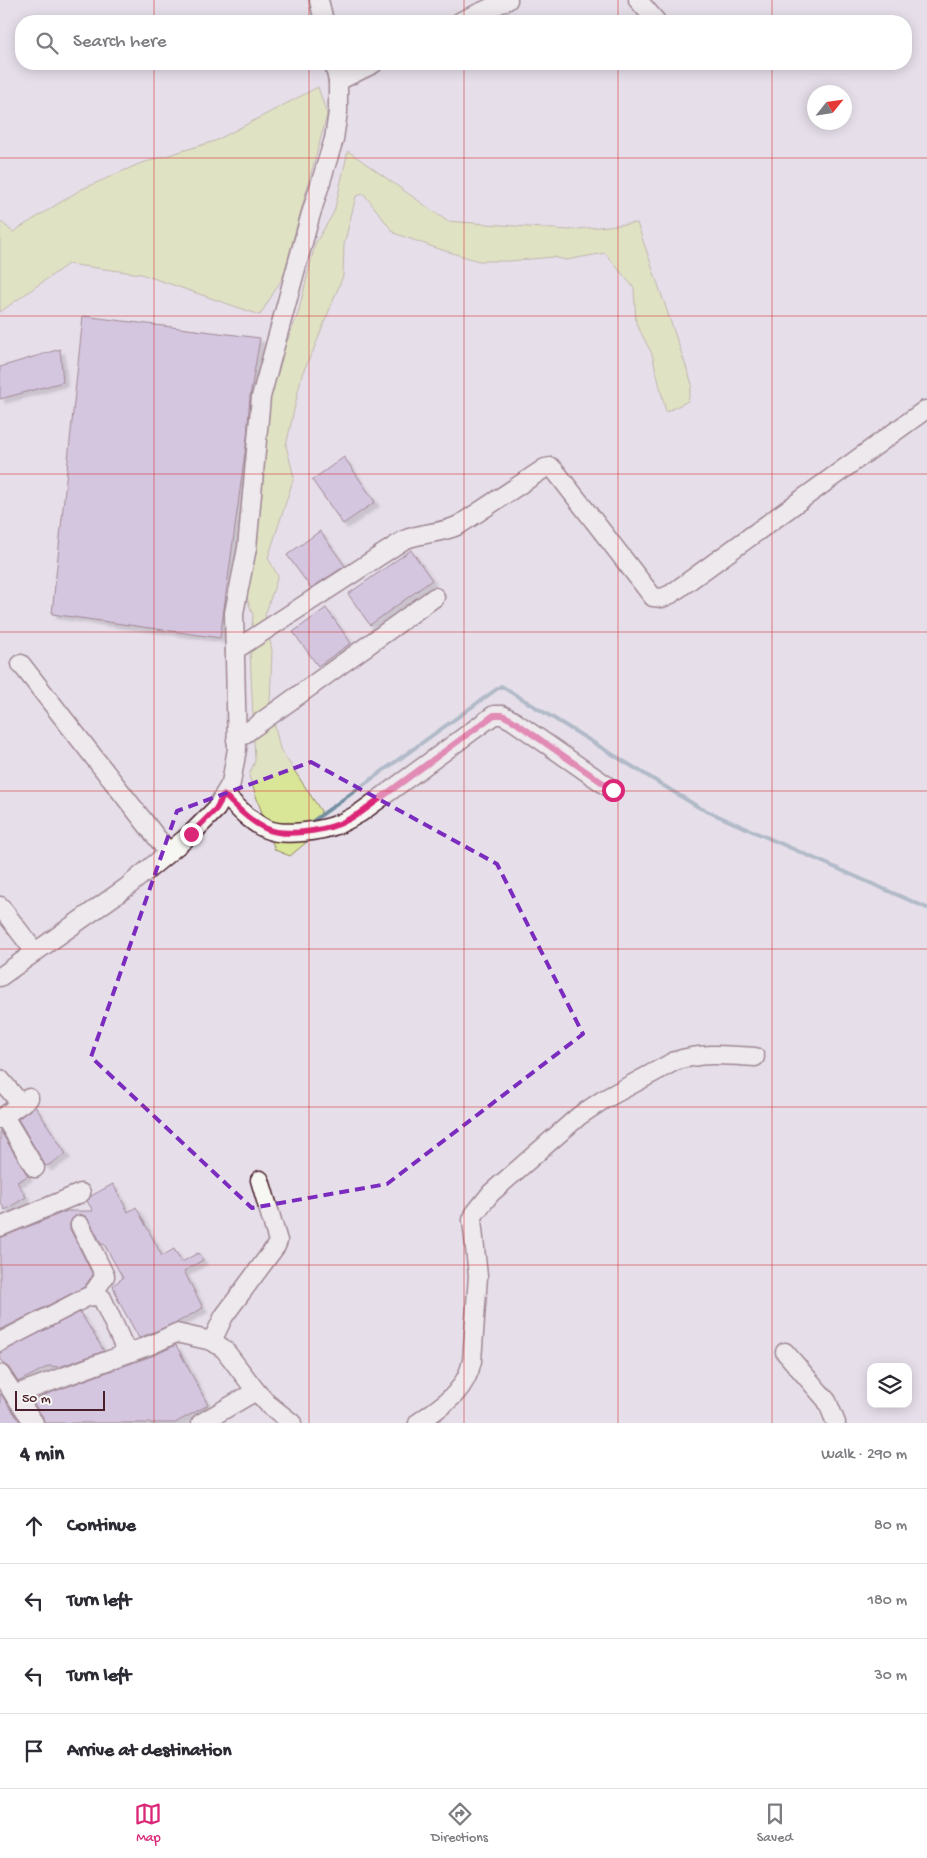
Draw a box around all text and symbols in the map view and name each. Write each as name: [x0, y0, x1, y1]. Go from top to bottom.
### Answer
search box: [15, 15, 912, 70]
icon: search: [33, 29, 61, 57]
text: Search here: [73, 31, 167, 54]
north arrow: [807, 85, 852, 130]
route start: [602, 779, 625, 802]
route end: [180, 823, 203, 846]
map controls: [867, 1363, 912, 1408]
button: layers: [867, 1363, 912, 1408]
scale bar: [15, 1388, 105, 1411]
text: 50 m: [22, 1391, 51, 1408]
text: 4 min: [20, 1443, 64, 1468]
text: Walk · 290 m: [821, 1446, 907, 1465]
icon: ahead: [20, 1512, 48, 1540]
text: Continue: [67, 1515, 136, 1538]
text: 80 m: [874, 1517, 907, 1536]
icon: left: [20, 1587, 48, 1615]
text: Turn left: [67, 1590, 131, 1613]
text: 180 m: [868, 1592, 907, 1611]
icon: left: [20, 1662, 48, 1690]
text: Turn left: [67, 1665, 131, 1688]
text: 30 m: [874, 1667, 907, 1686]
icon: arrive: [20, 1737, 48, 1765]
text: Arrive at destination: [67, 1740, 231, 1763]
tab: Map: [134, 1800, 162, 1847]
tab: Directions: [431, 1800, 488, 1847]
tab: Saved: [757, 1800, 793, 1847]

